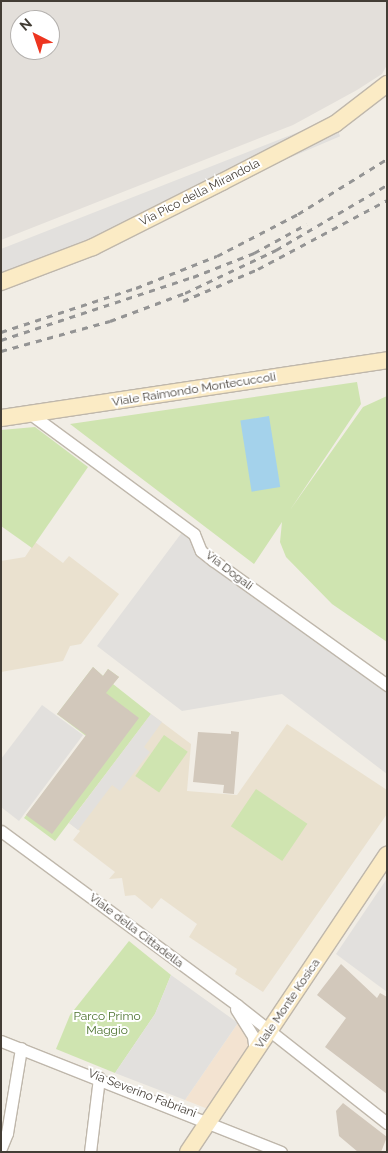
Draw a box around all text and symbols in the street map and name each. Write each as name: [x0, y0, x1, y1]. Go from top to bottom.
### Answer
north arrow: [10, 10, 60, 60]
text: N: [17, 15, 35, 34]
street label: Via Pico della Mirandola: [137, 156, 263, 230]
street label: Viale Raimondo Montecuccoli: [111, 370, 277, 410]
street label: Via Dogali: [202, 548, 256, 594]
street label: Viale della Cittadella: [86, 891, 186, 971]
street label: Viale Monte Kosica: [253, 956, 323, 1052]
park label: Parco Primo Maggio: [73, 1010, 141, 1038]
street label: Via Severino Fabriani: [86, 1067, 198, 1121]

